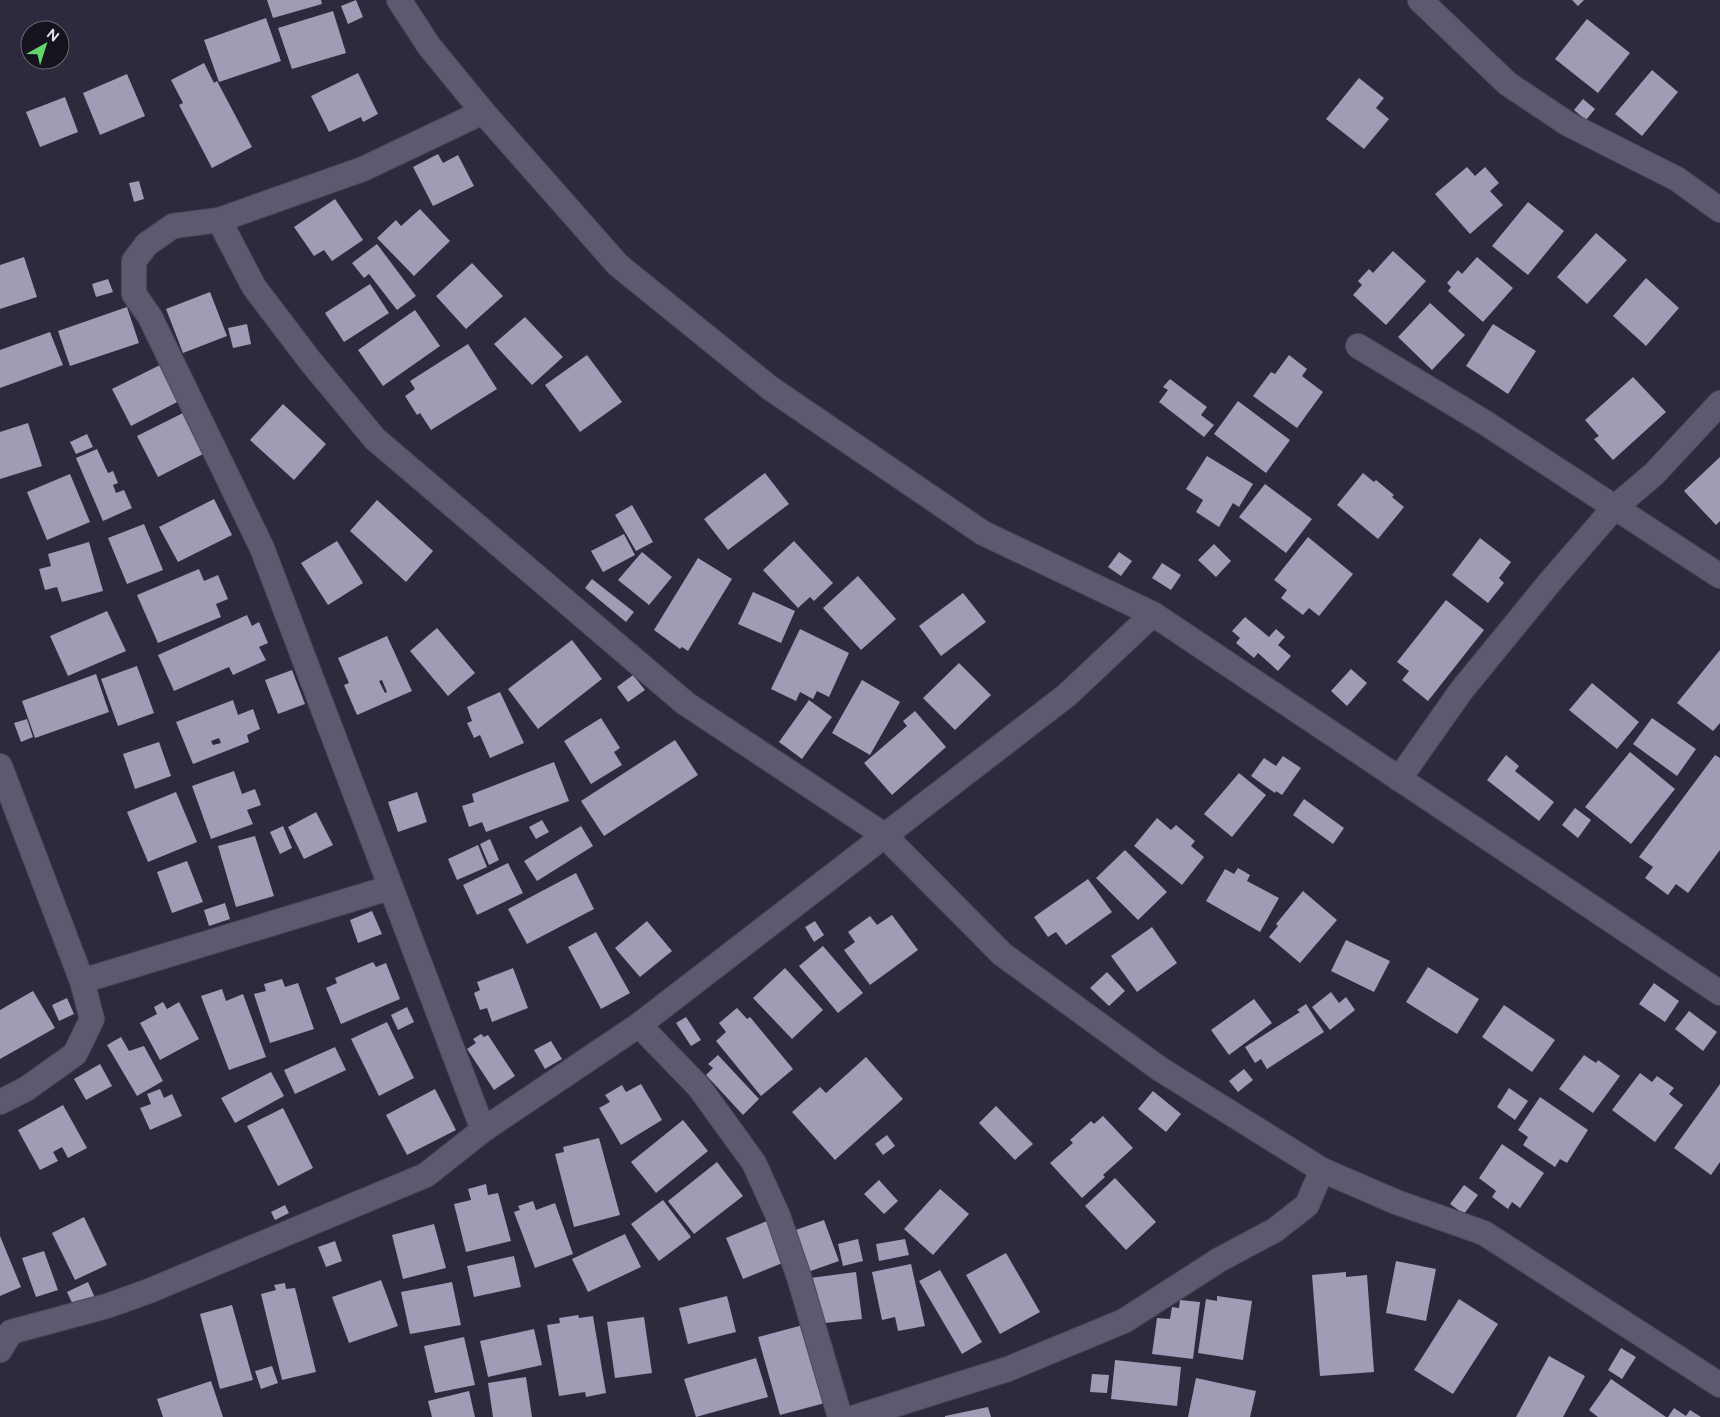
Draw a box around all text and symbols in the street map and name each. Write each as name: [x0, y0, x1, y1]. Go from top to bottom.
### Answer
north arrow: [20, 20, 70, 70]
text: N: [43, 25, 62, 45]

